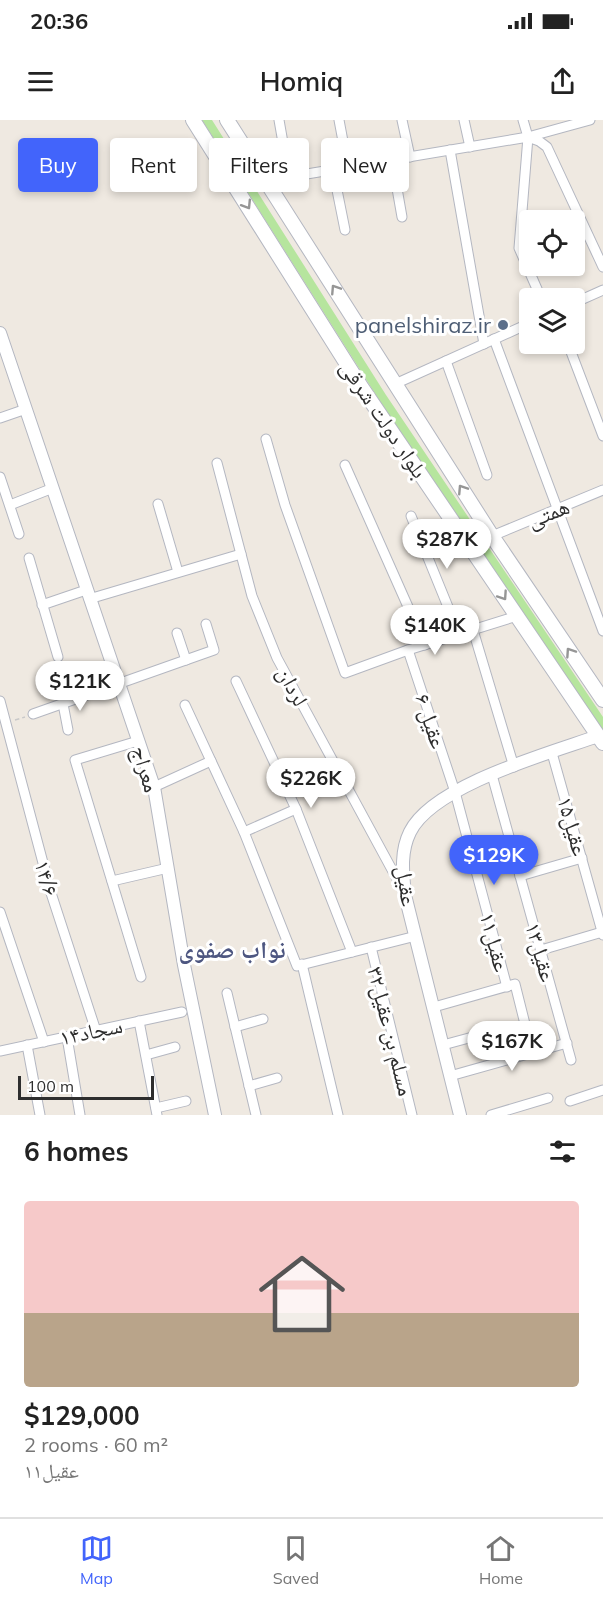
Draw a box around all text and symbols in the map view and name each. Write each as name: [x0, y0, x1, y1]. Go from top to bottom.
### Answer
text: 20:36: [30, 7, 88, 35]
text: Homiq: [260, 64, 343, 98]
icon: menu: [24, 65, 57, 98]
icon: share: [546, 65, 579, 98]
chip: Buy: [18, 138, 98, 192]
chip: Rent: [110, 138, 197, 192]
chip: Filters: [209, 138, 309, 192]
chip: New: [321, 138, 409, 192]
one-way arrow: [239, 199, 251, 209]
map controls: [519, 210, 585, 354]
button: locate: [519, 210, 585, 276]
one-way arrow: [331, 285, 342, 296]
button: layers: [519, 288, 585, 354]
place label: panelshiraz.ir: [355, 311, 491, 339]
marker: panelshiraz.ir: [496, 318, 510, 332]
street label: بلوار دولت شرقی: [334, 354, 434, 484]
one-way arrow: [458, 485, 470, 495]
street label: همتی: [523, 492, 573, 534]
pin: $287K: [405, 519, 489, 570]
text: $287K: [416, 526, 478, 551]
one-way arrow: [496, 590, 507, 601]
pin: $140K: [393, 605, 477, 656]
text: $140K: [404, 612, 466, 637]
one-way arrow: [566, 647, 577, 658]
pin: $121K: [38, 661, 122, 712]
street label: لردان: [271, 661, 315, 711]
text: $121K: [49, 668, 111, 693]
street label: عقیل ۶: [409, 690, 453, 752]
street label: معراج: [126, 742, 166, 796]
pin: $226K: [269, 758, 353, 809]
text: $226K: [280, 765, 342, 790]
street label: عقیل۱۵: [551, 793, 595, 859]
pin: $129K: [452, 835, 536, 886]
text: $129K: [463, 842, 525, 867]
street label: ۱۴/۶: [29, 857, 65, 899]
street label: عقیل: [390, 864, 424, 908]
street label: عقیل۱۱: [474, 909, 516, 975]
street label: عقیل۱۳: [519, 919, 563, 985]
district label: نواب صفوی: [179, 934, 286, 964]
street label: مسلم بن عقیل۳۲: [360, 963, 421, 1099]
street label: ۱۴سجاد: [57, 1011, 125, 1051]
pin: $167K: [470, 1021, 554, 1072]
text: $167K: [481, 1028, 543, 1053]
scale bar: [18, 1073, 154, 1100]
text: 100 m: [27, 1076, 74, 1096]
text: 6 homes: [24, 1135, 128, 1168]
icon: filters: [546, 1135, 579, 1168]
icon: home: [248, 1240, 356, 1348]
text: $129,000: [24, 1399, 140, 1432]
text: 2 rooms · 60 m²: [24, 1432, 168, 1457]
text: عقیل۱۱: [24, 1458, 79, 1483]
tab: Map: [80, 1532, 113, 1588]
tab: Saved: [273, 1532, 319, 1588]
tab: Home: [479, 1532, 523, 1588]

